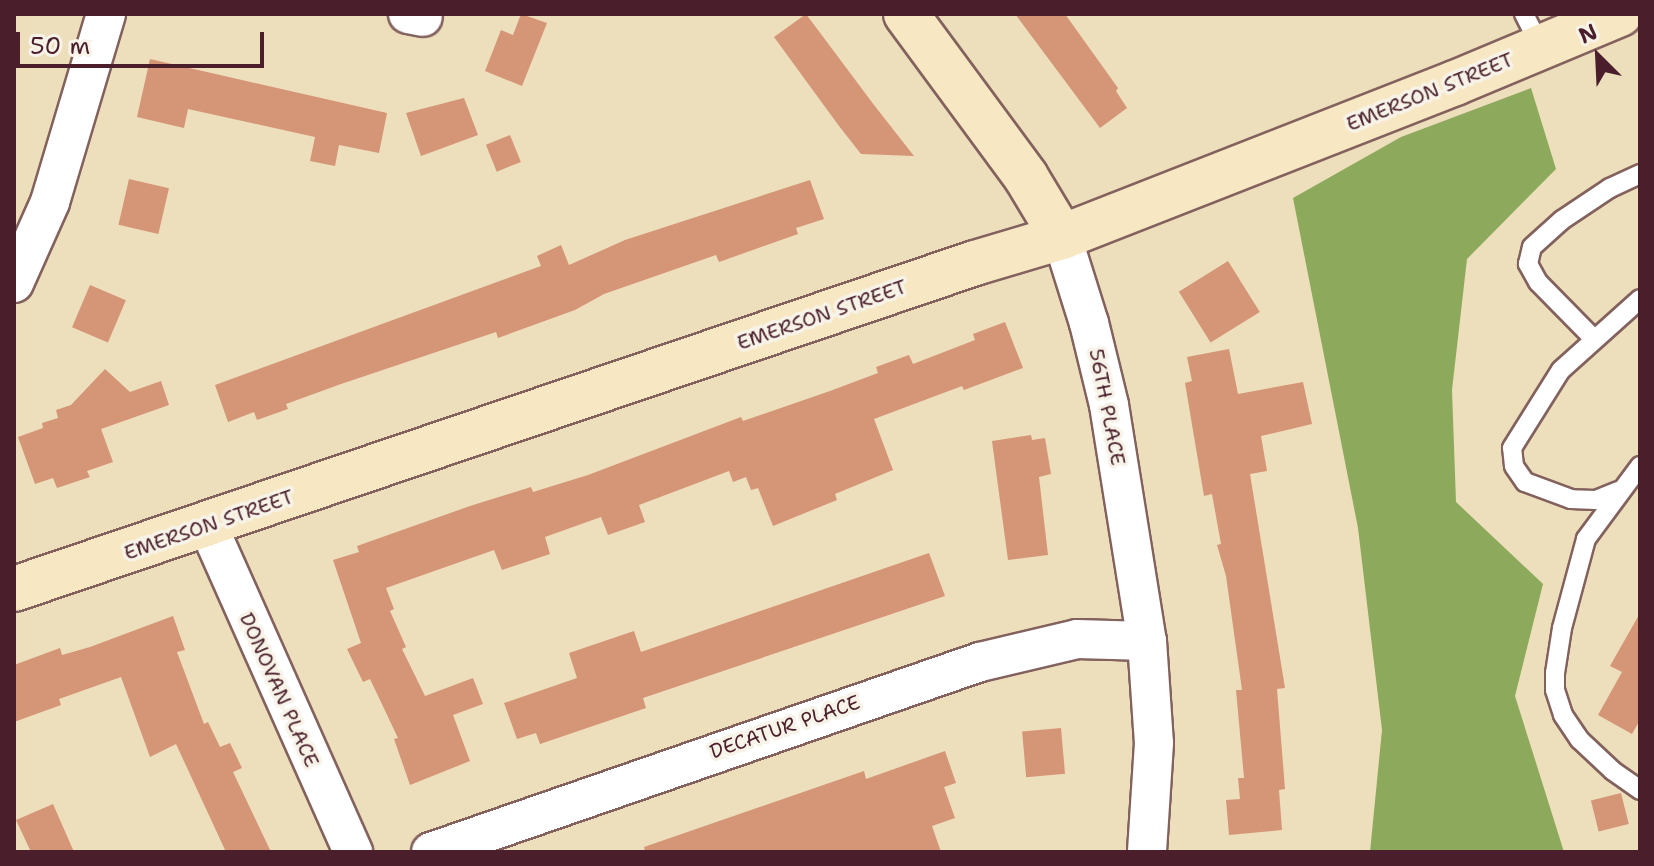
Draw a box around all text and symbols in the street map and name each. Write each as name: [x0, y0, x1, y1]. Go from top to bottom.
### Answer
scale bar: [20, 16, 268, 66]
north arrow: [1558, 16, 1638, 96]
text: N: [1574, 17, 1602, 50]
text: 50 m: [30, 30, 90, 62]
street label: EMERSON STREET: [1343, 48, 1517, 136]
street label: EMERSON STREET: [734, 275, 910, 355]
street label: 56TH PLACE: [1084, 347, 1130, 467]
street label: EMERSON STREET: [121, 485, 297, 565]
street label: DONOVAN PLACE: [234, 609, 324, 771]
street label: DECATUR PLACE: [707, 690, 863, 764]

